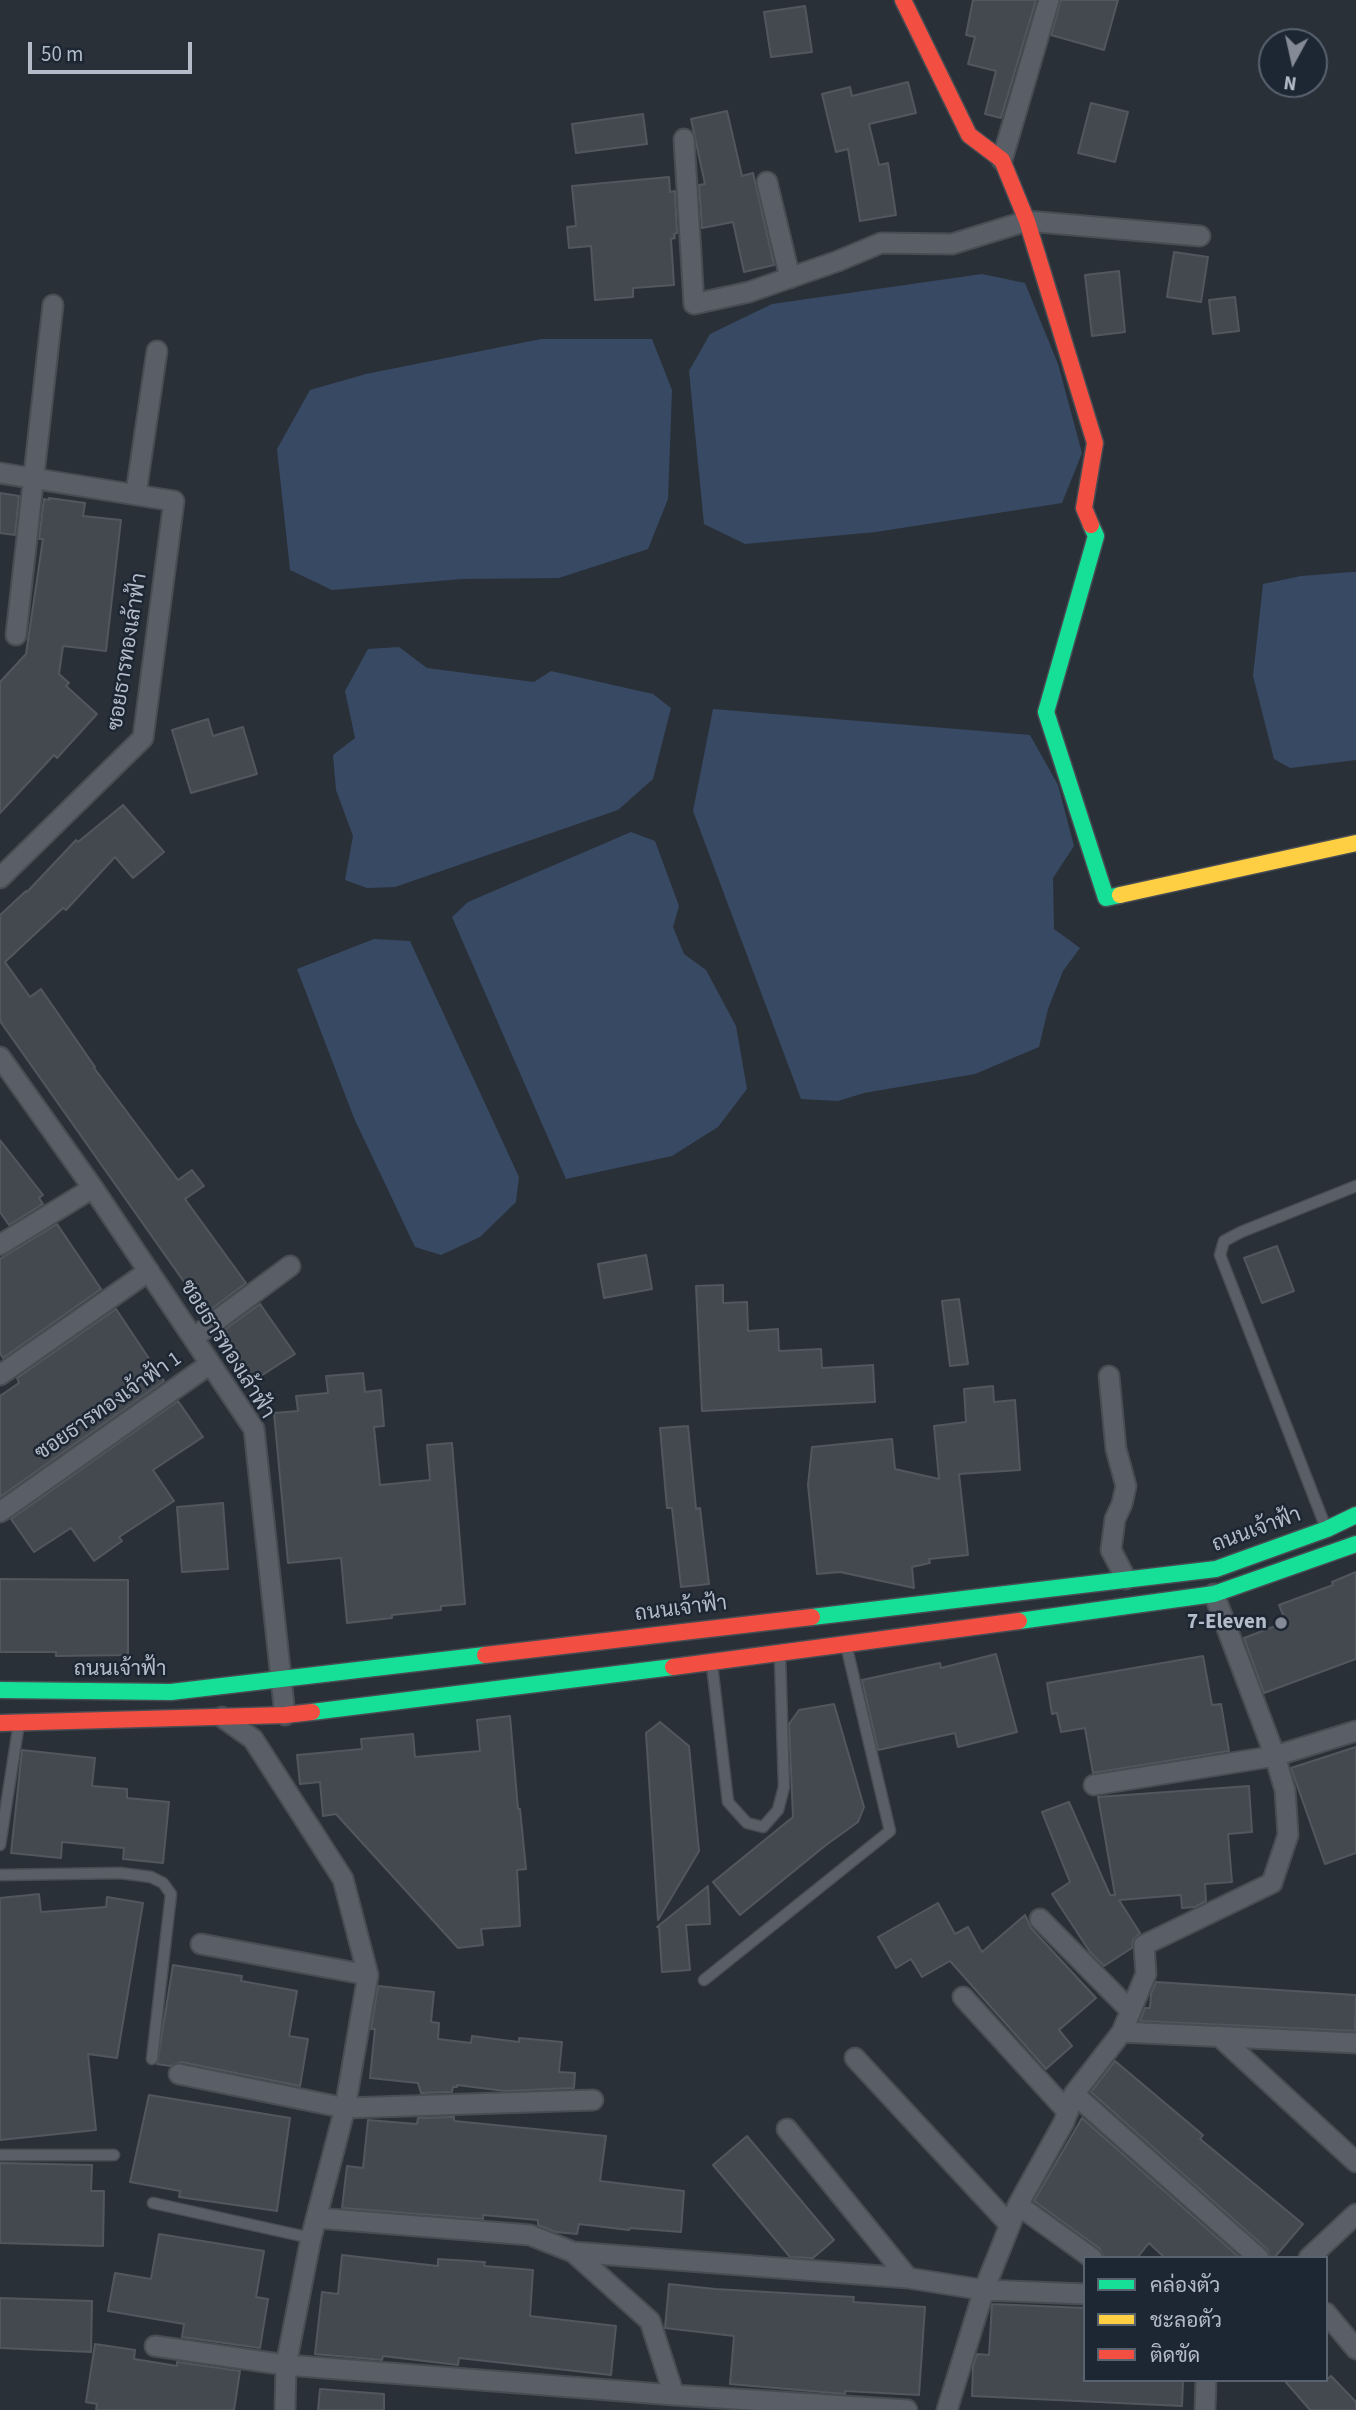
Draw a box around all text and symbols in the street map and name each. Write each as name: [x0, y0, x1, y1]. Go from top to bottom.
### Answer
scale bar: [32, 28, 196, 72]
north arrow: [1258, 28, 1328, 98]
text: 50 m: [41, 39, 83, 69]
text: N: [1282, 68, 1298, 97]
street label: ซอยธารทองเล้าฟ้า: [104, 572, 154, 732]
street label: ซอยธารทองเล้าฟ้า: [173, 1276, 279, 1424]
street label: ซอยธารทองเจ้าฟ้า 1: [31, 1347, 187, 1467]
street label: ถนนเจ้าฟ้า: [1209, 1503, 1305, 1559]
street label: ถนนเจ้าฟ้า: [633, 1592, 729, 1628]
place label: 7-Eleven: [1187, 1610, 1267, 1636]
marker: 7-Eleven: [1273, 1615, 1289, 1631]
street label: ถนนเจ้าฟ้า: [74, 1657, 166, 1683]
legend: [1083, 2256, 1328, 2382]
text: คล่องตัว: [1150, 2270, 1220, 2300]
text: ชะลอตัว: [1150, 2305, 1222, 2335]
text: ติดขัด: [1150, 2340, 1200, 2370]

